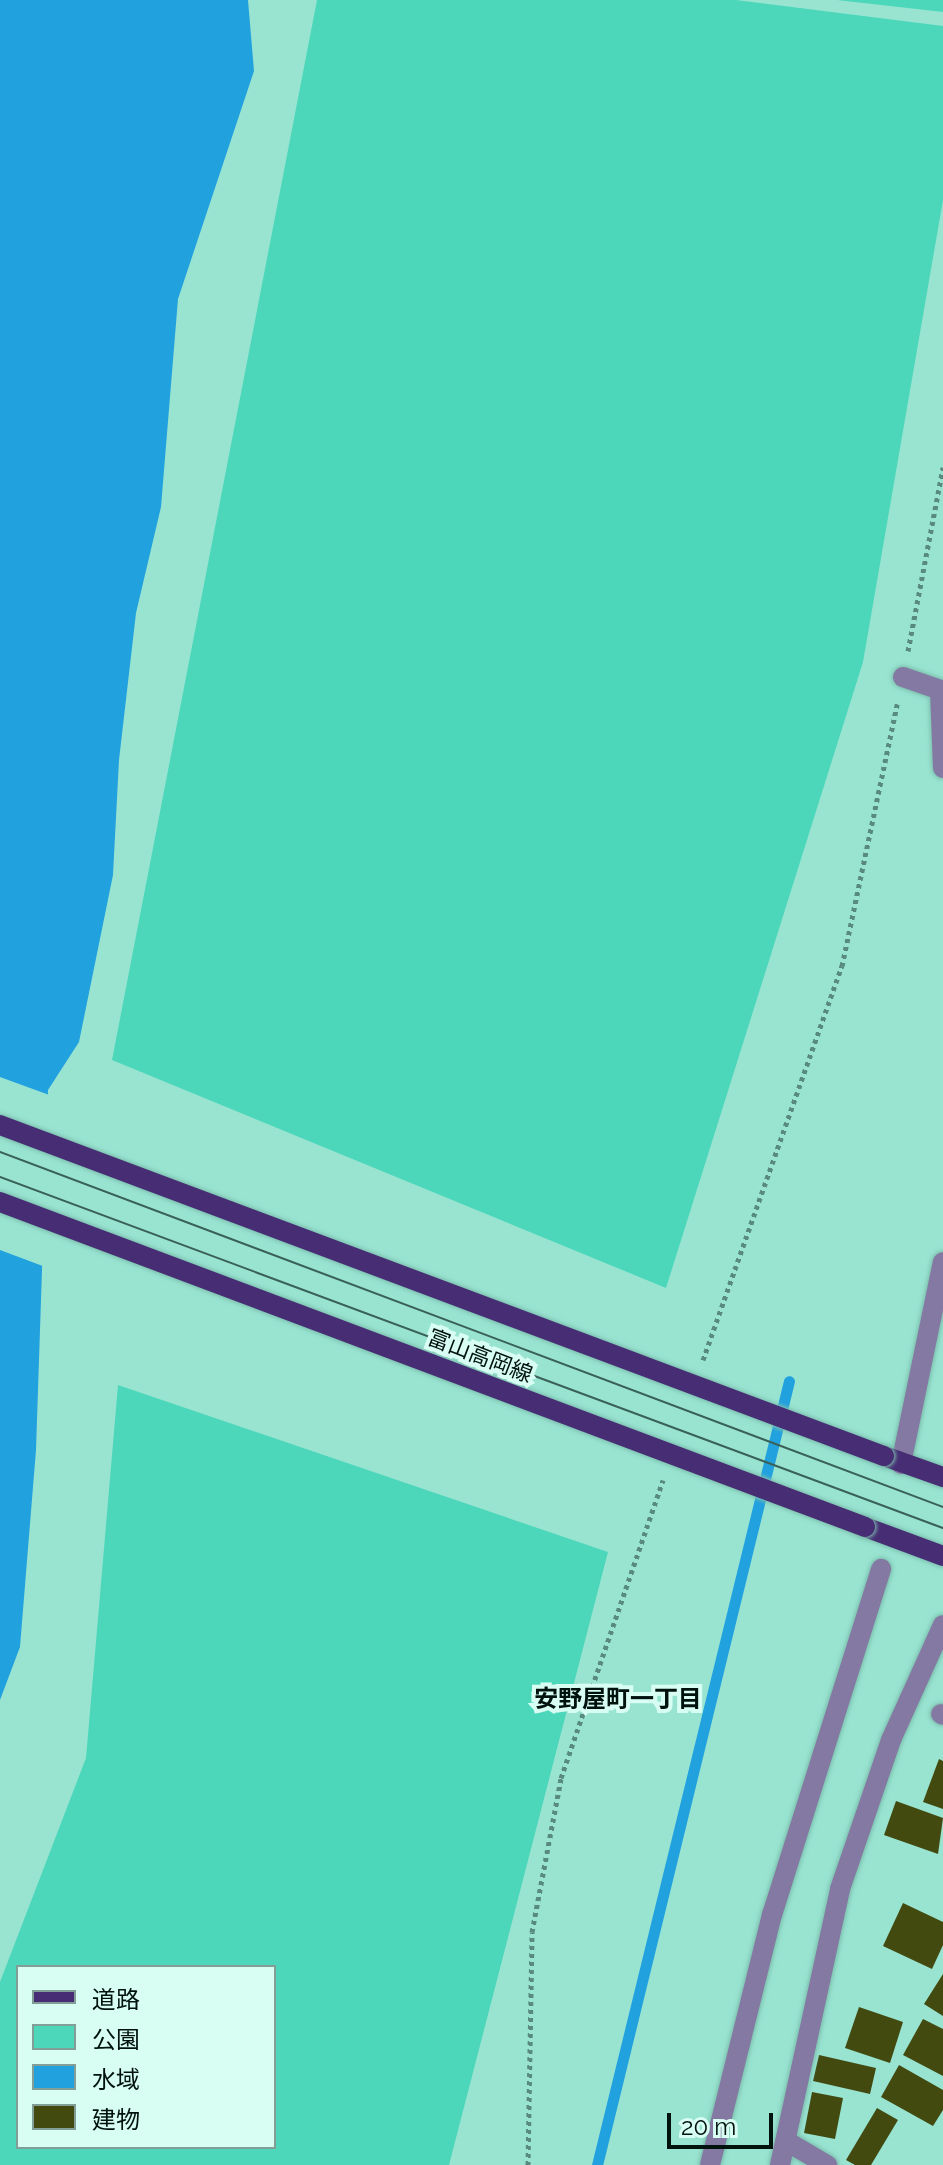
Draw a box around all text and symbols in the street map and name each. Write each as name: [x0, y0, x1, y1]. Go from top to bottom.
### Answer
street label: 富山高岡線: [424, 1324, 536, 1388]
district label: 安野屋町一丁目: [534, 1685, 702, 1713]
legend: [16, 1965, 276, 2149]
text: 道路: [92, 1985, 140, 2014]
text: 公園: [92, 2025, 140, 2054]
text: 水域: [92, 2065, 140, 2094]
scale bar: [671, 2097, 777, 2147]
text: 建物: [92, 2105, 140, 2134]
text: 20 m: [681, 2112, 736, 2141]

